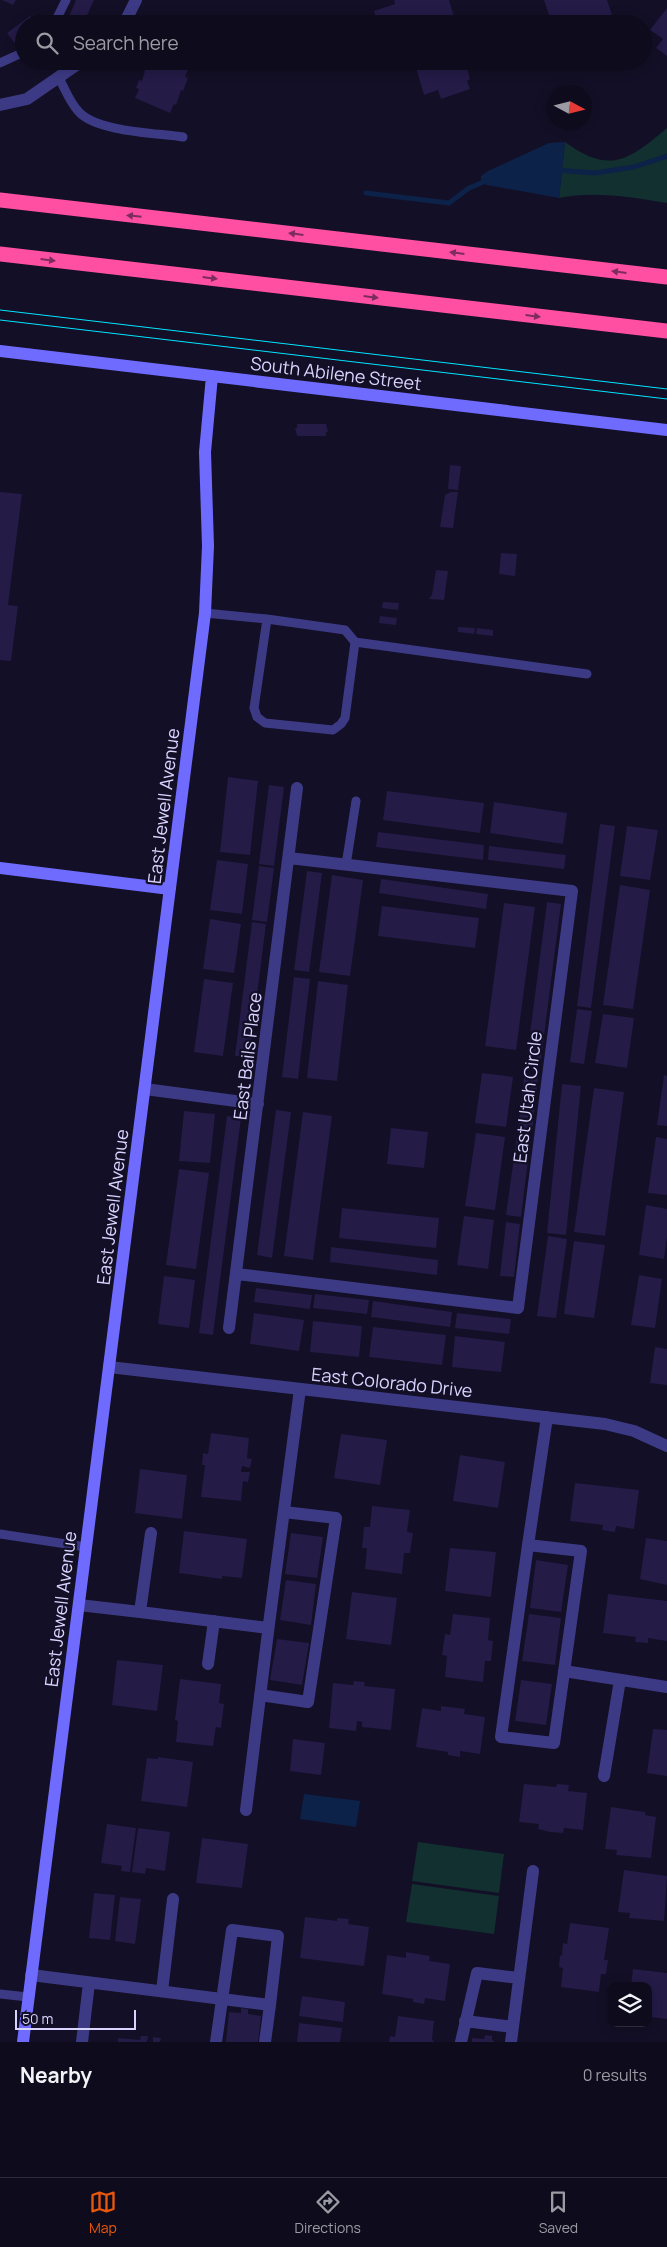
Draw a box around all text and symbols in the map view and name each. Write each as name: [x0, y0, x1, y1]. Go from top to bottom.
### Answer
search box: [15, 15, 652, 70]
icon: search: [33, 29, 61, 57]
text: Search here: [73, 30, 179, 56]
north arrow: [547, 85, 592, 130]
one-way arrow: [126, 212, 142, 220]
one-way arrow: [287, 230, 303, 238]
one-way arrow: [449, 249, 465, 257]
one-way arrow: [41, 256, 57, 264]
one-way arrow: [610, 268, 626, 276]
one-way arrow: [202, 274, 218, 282]
one-way arrow: [364, 293, 380, 301]
one-way arrow: [525, 312, 541, 320]
street label: South Abilene Street: [249, 351, 423, 395]
street label: East Jewell Avenue: [142, 727, 184, 885]
street label: East Bails Place: [227, 991, 267, 1121]
street label: East Utah Circle: [507, 1030, 547, 1164]
street label: East Jewell Avenue: [91, 1128, 133, 1286]
street label: East Colorado Drive: [310, 1362, 474, 1402]
street label: East Jewell Avenue: [39, 1530, 81, 1688]
map controls: [607, 1982, 652, 2027]
button: layers: [607, 1982, 652, 2027]
scale bar: [15, 2007, 136, 2030]
text: 50 m: [22, 2009, 53, 2028]
text: Nearby: [20, 2061, 92, 2089]
text: 0 results: [583, 2064, 647, 2086]
tab: Map: [89, 2188, 117, 2237]
tab: Directions: [295, 2188, 361, 2237]
tab: Saved: [539, 2188, 578, 2237]

